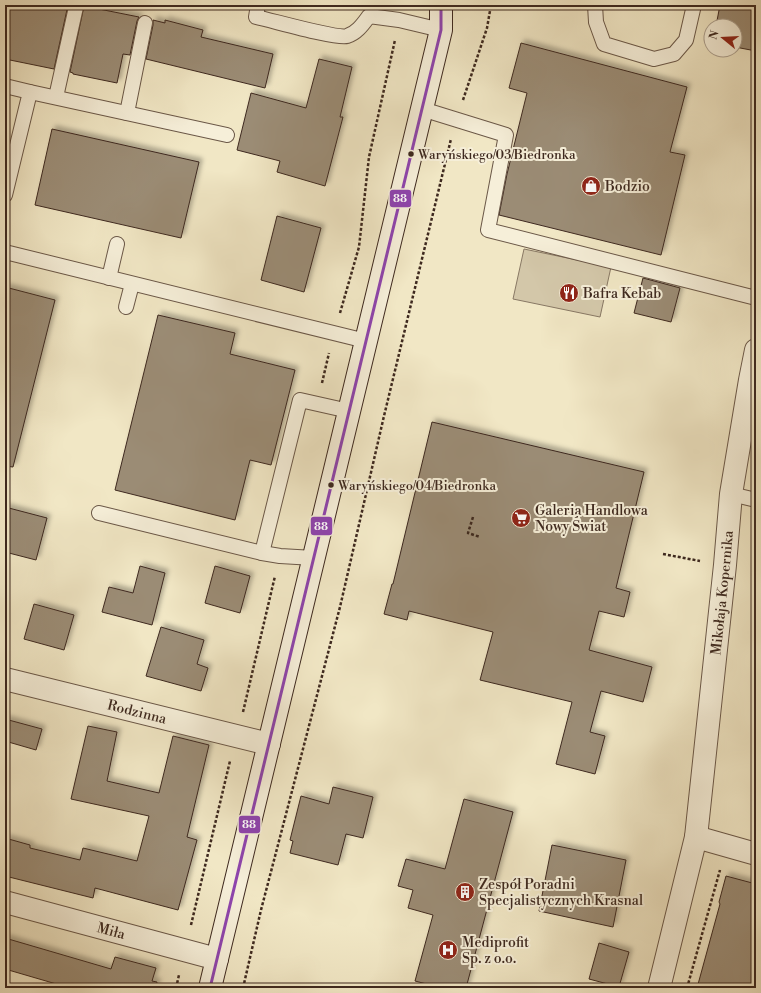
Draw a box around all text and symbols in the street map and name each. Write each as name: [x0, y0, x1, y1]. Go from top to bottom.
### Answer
north arrow: [703, 18, 743, 58]
text: N: [706, 29, 723, 42]
place label: Waryńskiego/03/Biedronka: [417, 147, 576, 163]
marker: Waryńskiego/03/Biedronka: [406, 149, 416, 159]
shop icon: Bodzio: [580, 175, 602, 197]
place label: Bodzio: [604, 178, 650, 196]
line badge: 88: [389, 189, 412, 208]
text: 88: [393, 192, 407, 206]
restaurant icon: Bafra Kebab: [558, 282, 580, 304]
place label: Bafra Kebab: [582, 285, 661, 303]
place label: Waryńskiego/04/Biedronka: [337, 478, 496, 494]
marker: Waryńskiego/04/Biedronka: [326, 480, 336, 490]
place label: Galeria Handlowa Nowy Świat: [535, 502, 649, 536]
supermarket icon: Galeria Handlowa Nowy Świat: [510, 507, 532, 529]
line badge: 88: [310, 516, 333, 536]
text: 88: [314, 520, 328, 534]
street label: Mikołaja Kopernika: [707, 529, 738, 656]
street label: Rodzinna: [105, 697, 169, 729]
line badge: 88: [238, 815, 261, 834]
text: 88: [242, 818, 256, 832]
place label: Zespół Poradni Specjalistycznych Krasnal: [479, 876, 643, 910]
building icon: Zespół Poradni Specjalistycznych Krasnal: [454, 881, 476, 903]
street label: Miła: [95, 919, 128, 944]
place label: Mediprofit Sp. z o.o.: [462, 934, 529, 968]
hospital icon: Mediprofit Sp. z o.o.: [437, 939, 459, 961]

